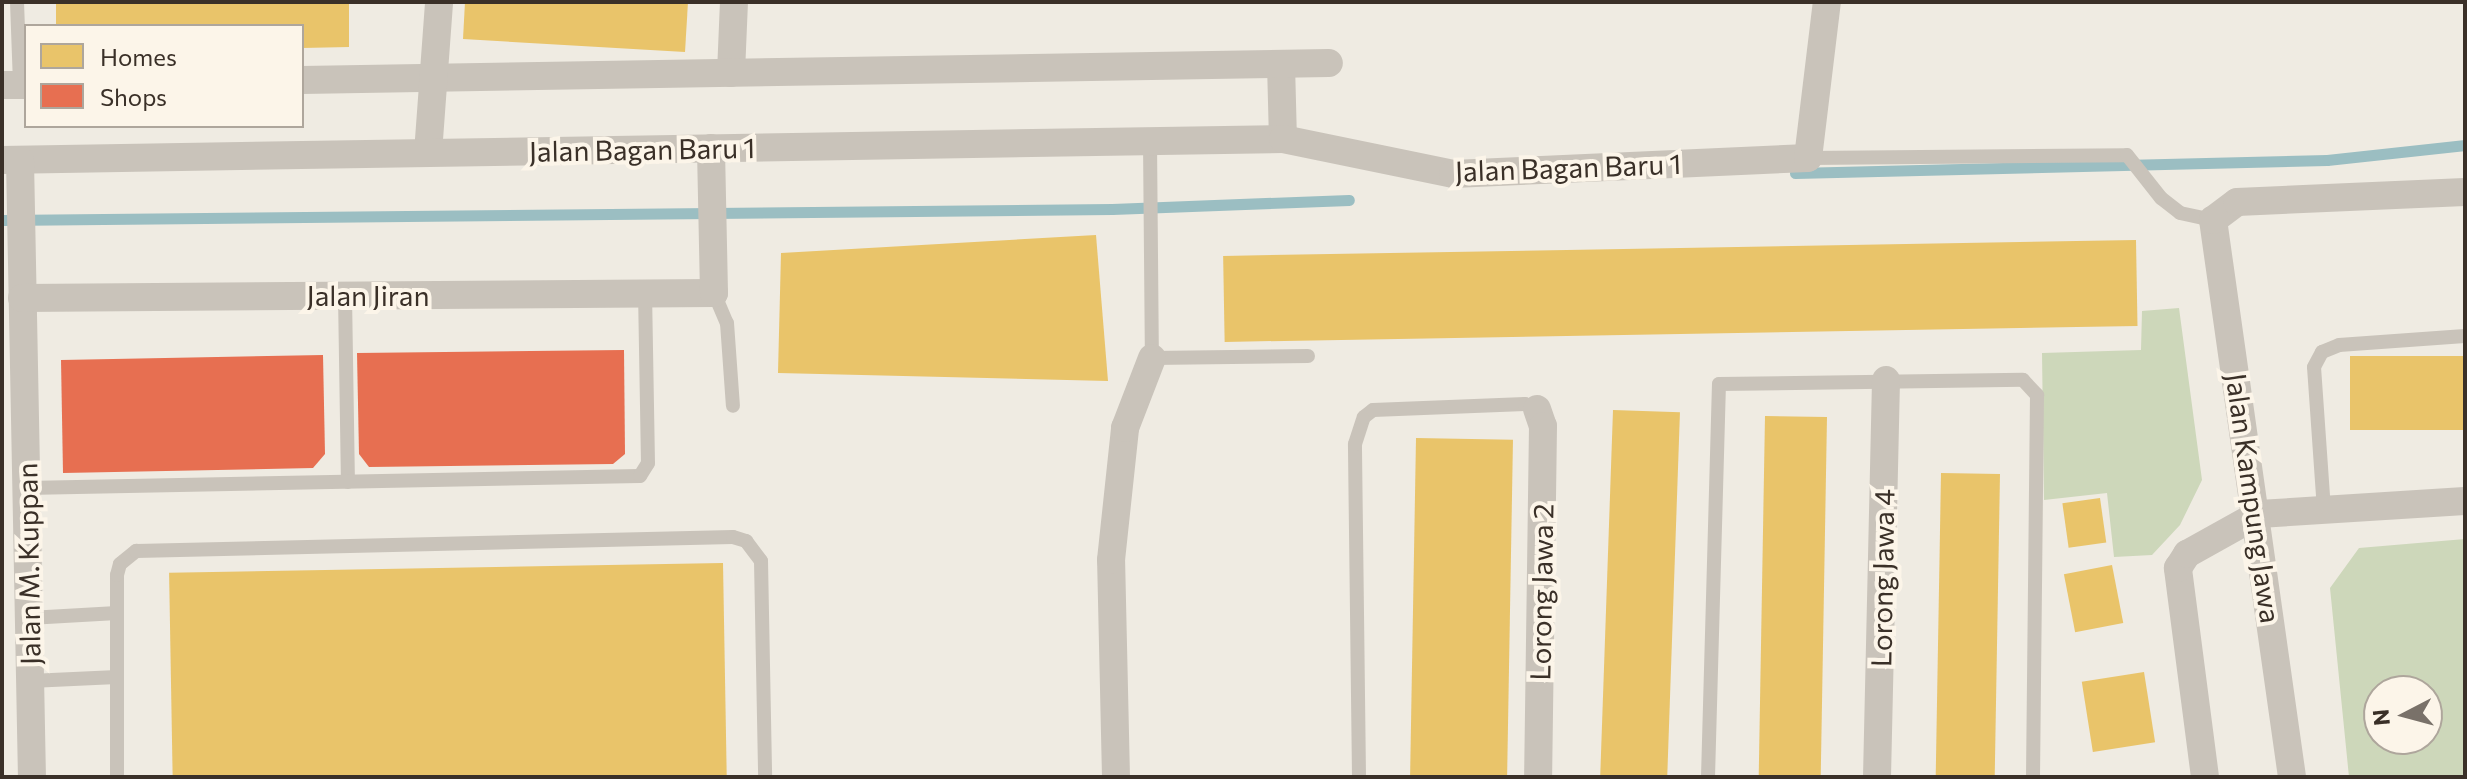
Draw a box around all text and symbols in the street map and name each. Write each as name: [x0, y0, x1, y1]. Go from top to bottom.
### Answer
legend: [24, 24, 304, 128]
text: Homes: [100, 42, 177, 71]
text: Shops: [100, 82, 167, 111]
street label: Jalan Bagan Baru 1: [528, 130, 756, 168]
street label: Jalan Bagan Baru 1: [1454, 146, 1682, 188]
street label: Jalan Jiran: [307, 278, 429, 312]
street label: Jalan Kampung Jawa: [2220, 371, 2288, 625]
street label: Jalan M. Kuppan: [9, 462, 47, 666]
street label: Lorong Jawa 4: [1864, 489, 1900, 667]
street label: Lorong Jawa 2: [1523, 503, 1559, 681]
north arrow: [2363, 675, 2443, 755]
text: N: [2366, 708, 2395, 727]

